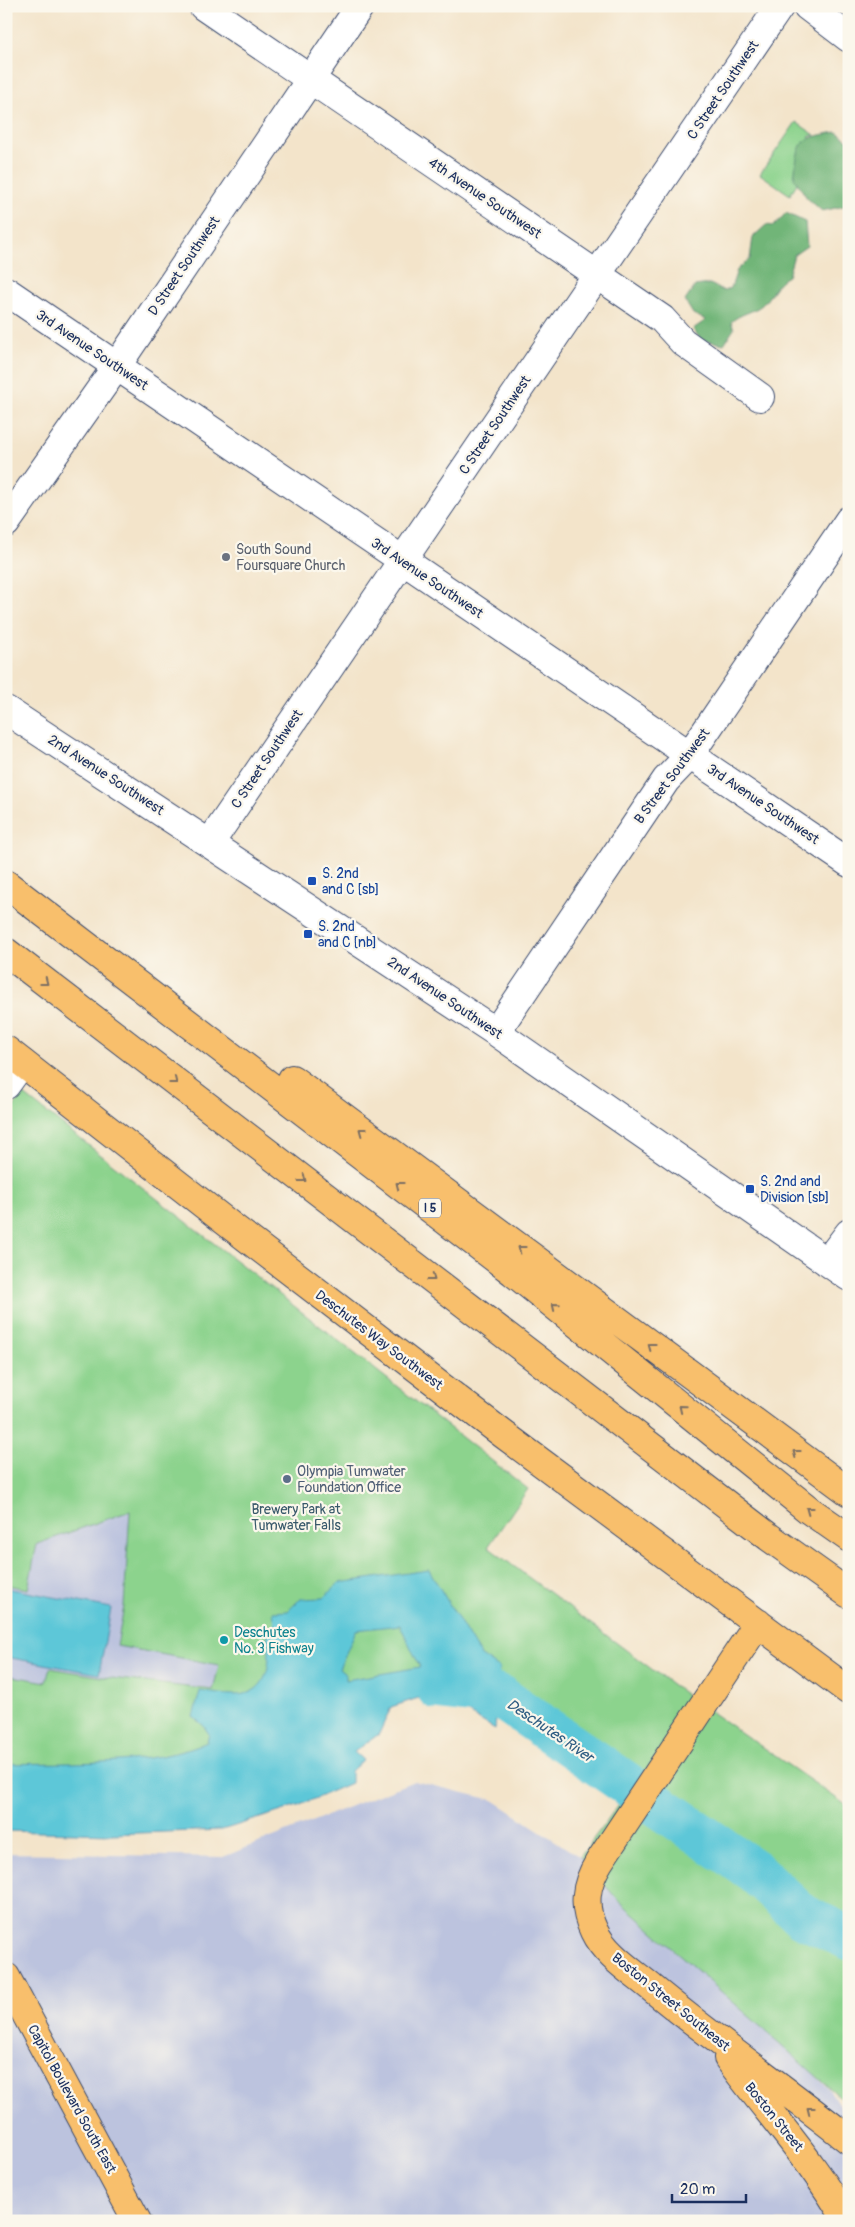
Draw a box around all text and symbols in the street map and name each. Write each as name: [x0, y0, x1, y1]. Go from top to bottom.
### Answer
street label: C Street Southwest: [684, 37, 763, 143]
street label: 4th Avenue Southwest: [425, 154, 545, 242]
street label: D Street Southwest: [145, 213, 224, 319]
street label: 3rd Avenue Southwest: [33, 306, 152, 394]
street label: C Street Southwest: [456, 372, 535, 478]
street label: 3rd Avenue Southwest: [368, 534, 487, 622]
place label: South Sound Foursquare Church: [236, 541, 345, 574]
marker: South Sound Foursquare Church: [220, 551, 232, 563]
street label: C Street Southwest: [228, 706, 307, 812]
street label: B Street Southwest: [631, 725, 714, 827]
street label: 2nd Avenue Southwest: [45, 731, 167, 819]
street label: 3rd Avenue Southwest: [704, 760, 823, 848]
place label: S. 2nd and C [sb]: [322, 865, 379, 898]
marker: S. 2nd and C [sb]: [306, 875, 318, 887]
place label: S. 2nd and C [nb]: [318, 918, 377, 951]
marker: S. 2nd and C [nb]: [302, 928, 314, 940]
street label: 2nd Avenue Southwest: [384, 953, 506, 1043]
one-way arrow: [39, 976, 48, 984]
one-way arrow: [168, 1075, 177, 1083]
one-way arrow: [358, 1128, 368, 1137]
place label: S. 2nd and Division [sb]: [760, 1173, 829, 1206]
one-way arrow: [297, 1174, 306, 1182]
one-way arrow: [396, 1182, 405, 1191]
marker: S. 2nd and Division [sb]: [744, 1183, 756, 1195]
road number: I 5: [419, 1198, 441, 1218]
one-way arrow: [518, 1246, 527, 1254]
one-way arrow: [426, 1273, 435, 1281]
street label: Deschutes Way Southwest: [312, 1287, 446, 1394]
one-way arrow: [552, 1304, 561, 1312]
one-way arrow: [648, 1343, 657, 1351]
one-way arrow: [679, 1406, 688, 1414]
one-way arrow: [792, 1450, 802, 1459]
place label: Olympia Tumwater Foundation Office: [297, 1463, 406, 1496]
marker: Olympia Tumwater Foundation Office: [281, 1473, 293, 1485]
park label: Brewery Park at Tumwater Falls: [251, 1501, 342, 1534]
one-way arrow: [806, 1507, 815, 1515]
place label: Deschutes No. 3 Fishway: [234, 1624, 314, 1657]
marker: Deschutes No. 3 Fishway: [218, 1634, 230, 1646]
water label: Deschutes River: [503, 1695, 598, 1768]
street label: Boston Street Southeast: [609, 1949, 734, 2055]
street label: Capitol Boulevard South East: [24, 2022, 120, 2177]
street label: Boston Street: [741, 2079, 807, 2155]
one-way arrow: [807, 2106, 816, 2115]
scale bar: [672, 2172, 746, 2204]
text: 20 m: [680, 2180, 715, 2199]

